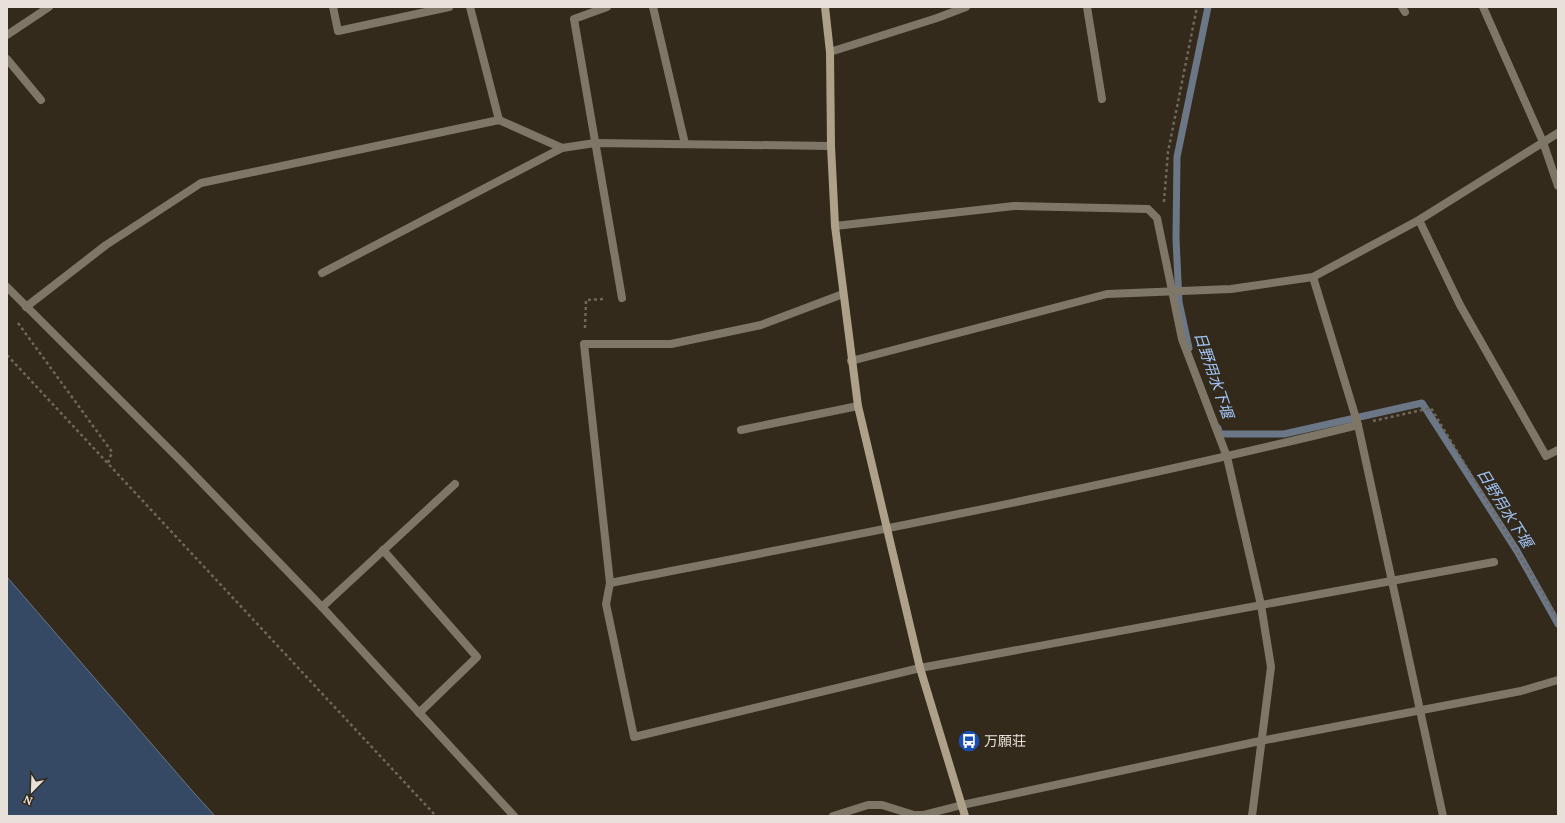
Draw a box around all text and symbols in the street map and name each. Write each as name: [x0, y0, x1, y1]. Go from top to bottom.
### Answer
water label: 日野用水下堰: [1190, 329, 1239, 423]
water label: 日野用水下堰: [1473, 465, 1538, 554]
bus stop icon: 万願荘: [956, 728, 982, 754]
place label: 万願荘: [984, 732, 1026, 750]
north arrow: [12, 771, 52, 811]
text: N: [21, 792, 35, 808]

